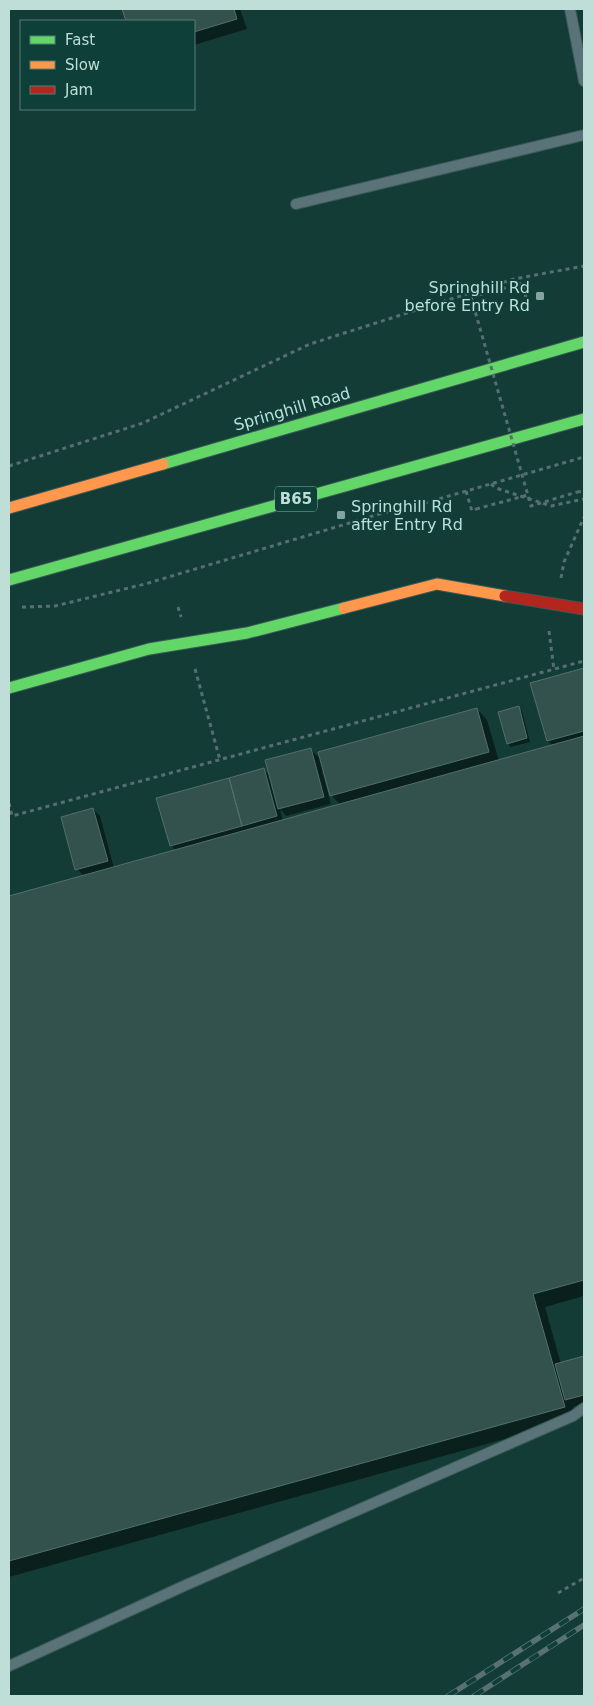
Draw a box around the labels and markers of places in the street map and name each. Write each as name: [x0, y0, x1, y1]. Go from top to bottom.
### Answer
place label: Springhill Rd before Entry Rd: [404, 278, 530, 315]
marker: Springhill Rd before Entry Rd: [534, 290, 546, 302]
place label: Springhill Rd after Entry Rd: [351, 497, 463, 534]
marker: Springhill Rd after Entry Rd: [335, 509, 347, 521]

